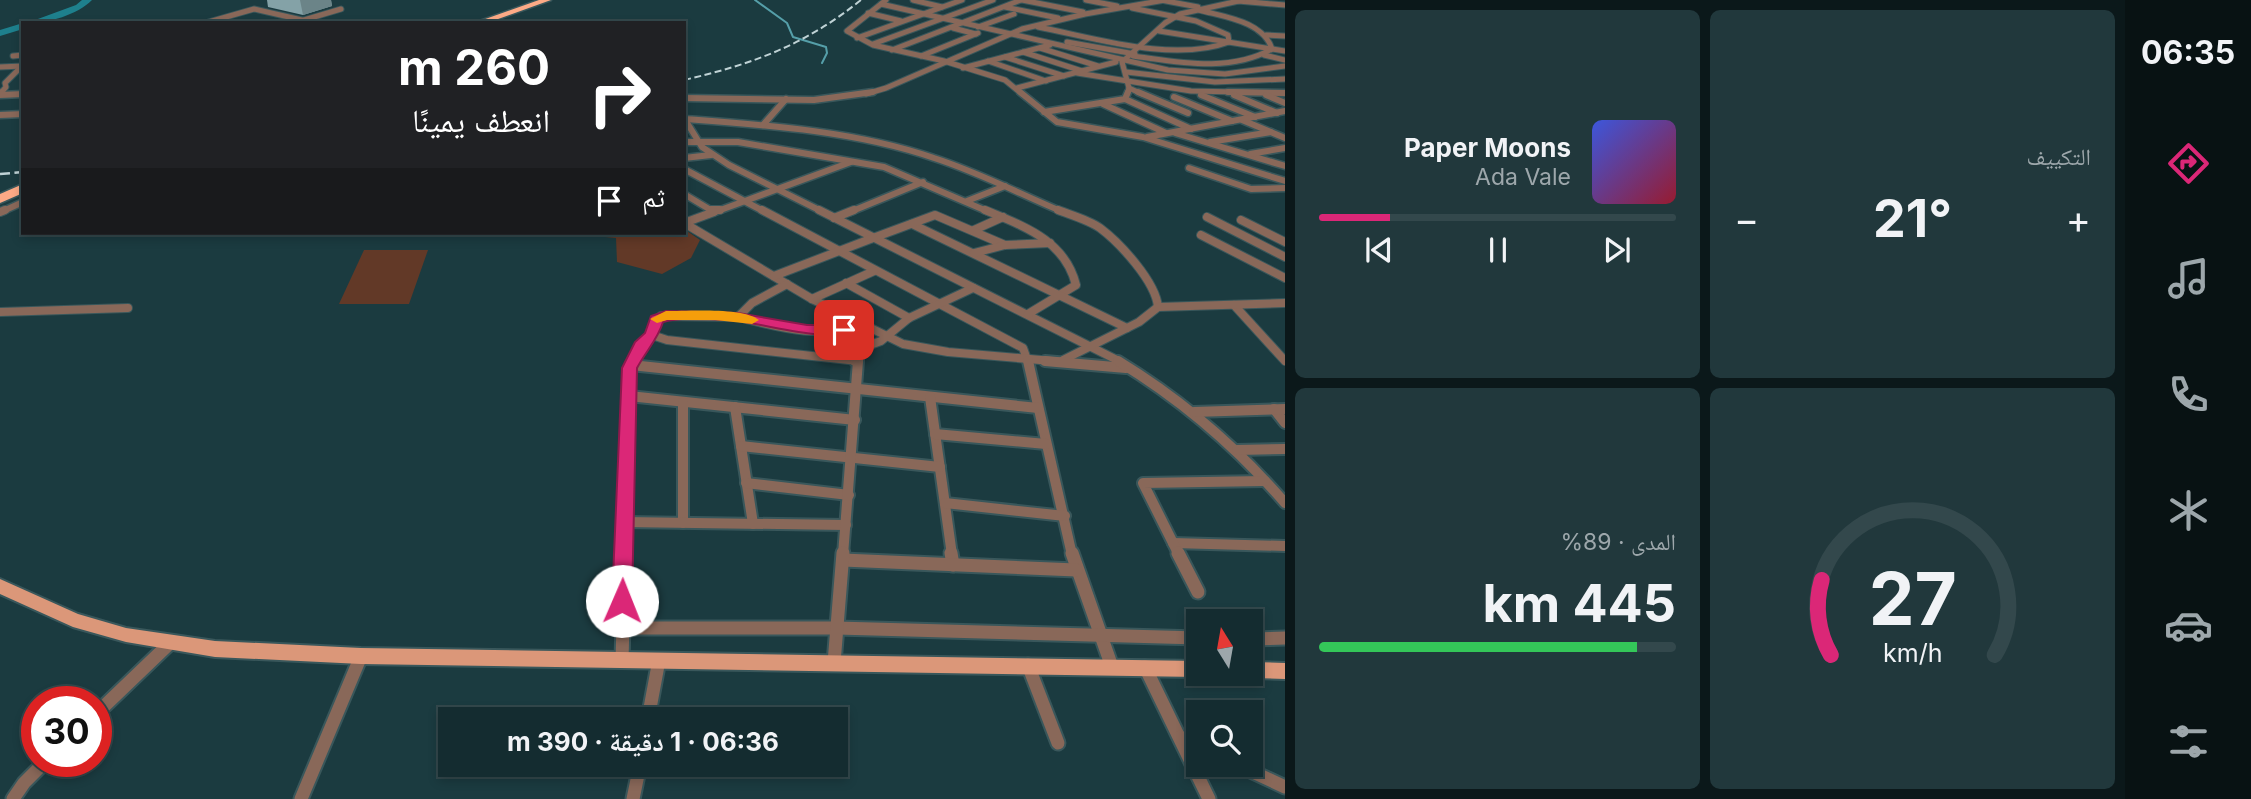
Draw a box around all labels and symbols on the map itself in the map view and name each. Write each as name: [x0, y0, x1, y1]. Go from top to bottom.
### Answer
pin: [814, 300, 874, 360]
position arrow: [585, 564, 659, 638]
north arrow: [1186, 609, 1264, 686]
speed limit sign: 30: [21, 686, 112, 777]

